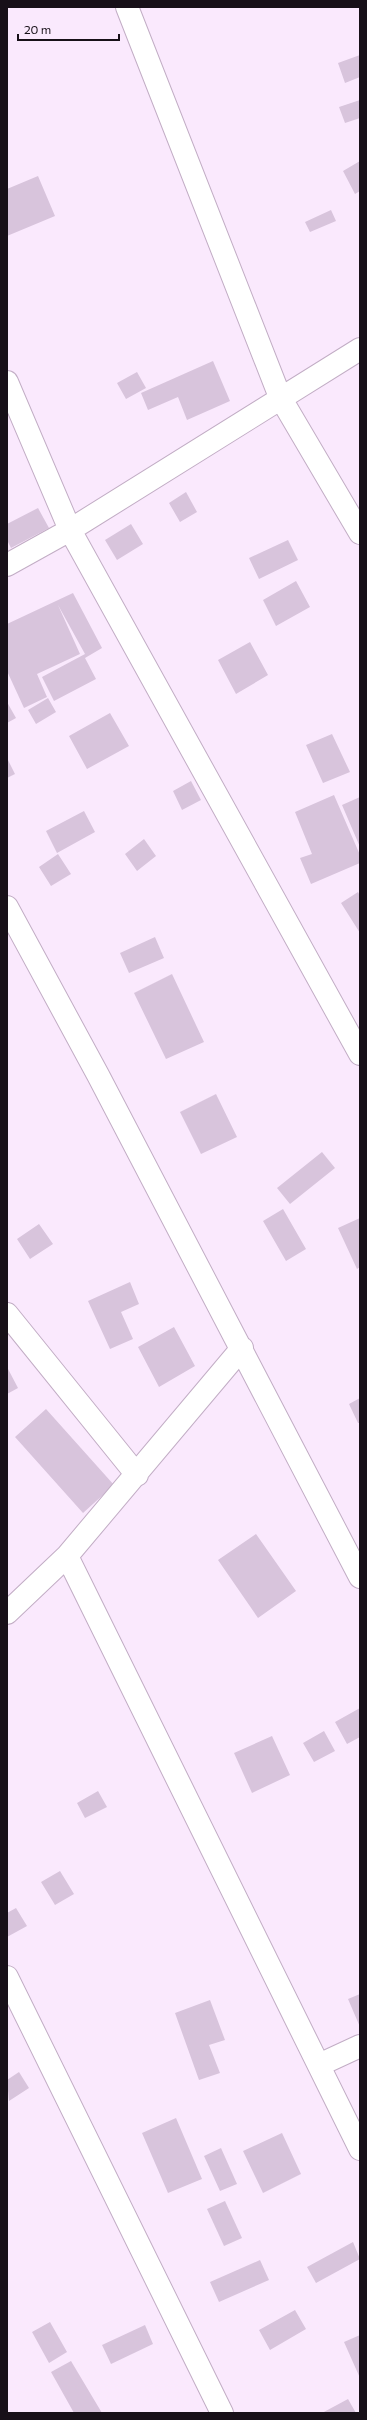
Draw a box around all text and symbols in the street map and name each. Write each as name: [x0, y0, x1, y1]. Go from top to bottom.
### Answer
scale bar: [18, 16, 119, 42]
text: 20 m: [24, 22, 51, 36]

